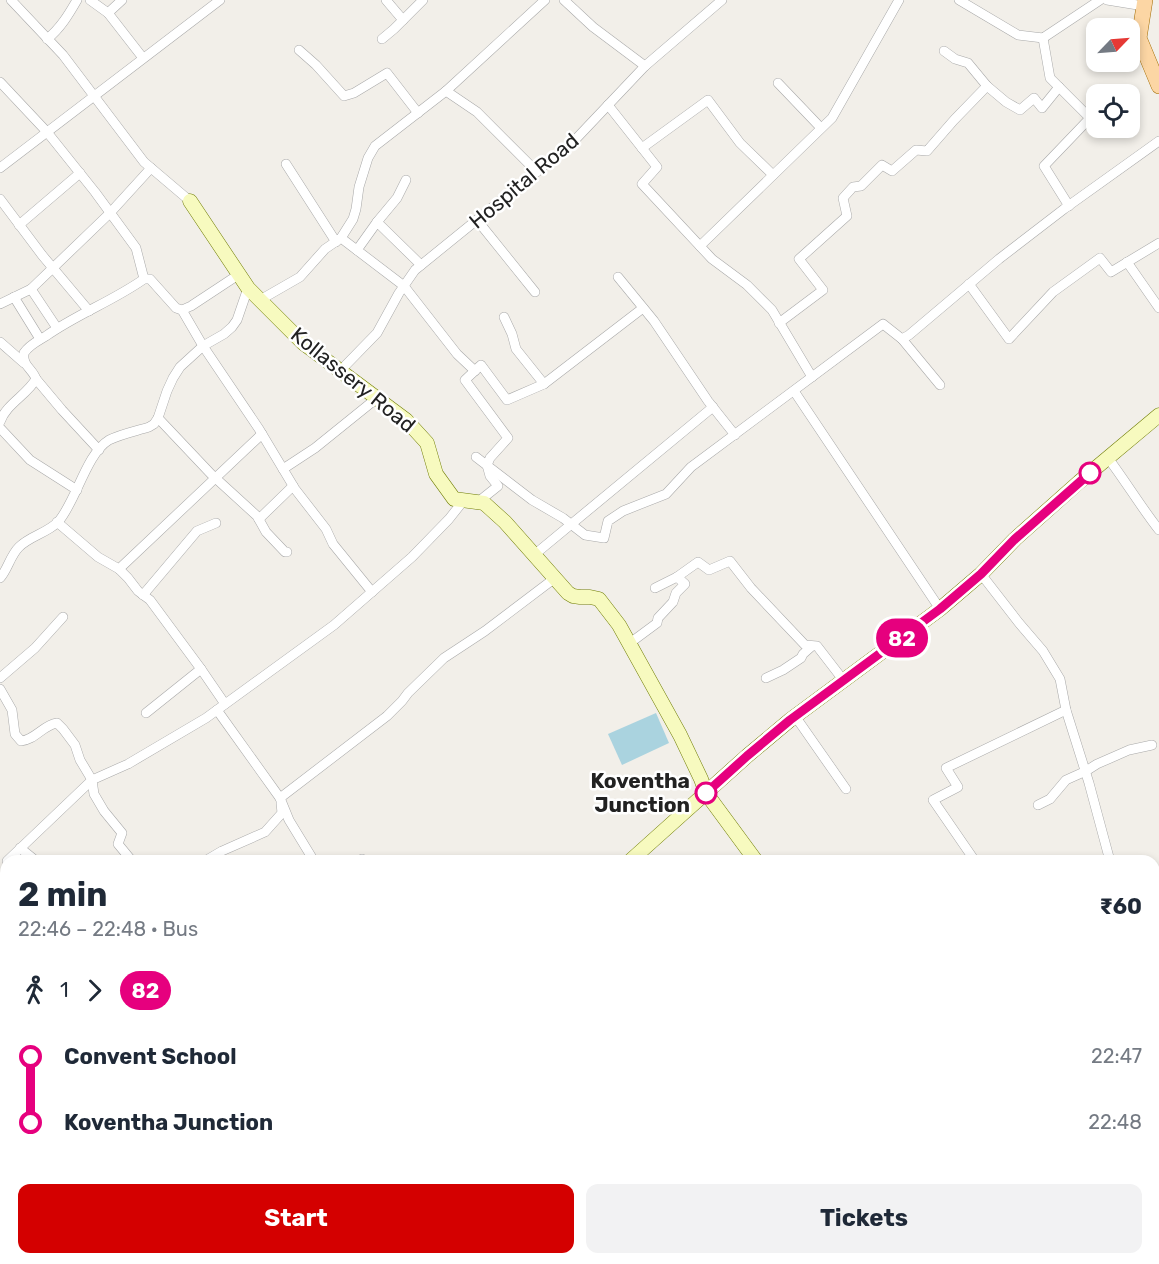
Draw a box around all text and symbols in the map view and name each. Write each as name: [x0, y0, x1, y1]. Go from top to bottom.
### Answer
north arrow: [1086, 18, 1140, 72]
map controls: [1086, 18, 1140, 138]
button: locate: [1086, 84, 1140, 138]
street label: Hospital Road: [464, 128, 583, 234]
street label: Kollassery Road: [286, 322, 421, 437]
unlabelled marker: [1079, 462, 1101, 484]
line badge: 82: [875, 618, 929, 658]
text: 82: [888, 626, 916, 651]
place label: Koventha Junction: [590, 768, 690, 817]
marker: Koventha Junction: [695, 782, 717, 804]
text: 2 min: [18, 875, 107, 914]
text: ₹60: [1100, 893, 1142, 920]
text: 22:46 – 22:48 · Bus: [18, 917, 198, 941]
icon: walk: [18, 974, 51, 1007]
icon: forward: [78, 974, 111, 1007]
text: 1: [60, 978, 69, 1002]
text: 82: [132, 978, 159, 1003]
text: Convent School: [64, 1043, 236, 1070]
text: 22:47: [1091, 1044, 1142, 1068]
text: Koventha Junction: [64, 1109, 273, 1136]
text: 22:48: [1088, 1110, 1142, 1134]
button: Start: [18, 1184, 574, 1253]
button: Tickets: [586, 1184, 1142, 1253]

